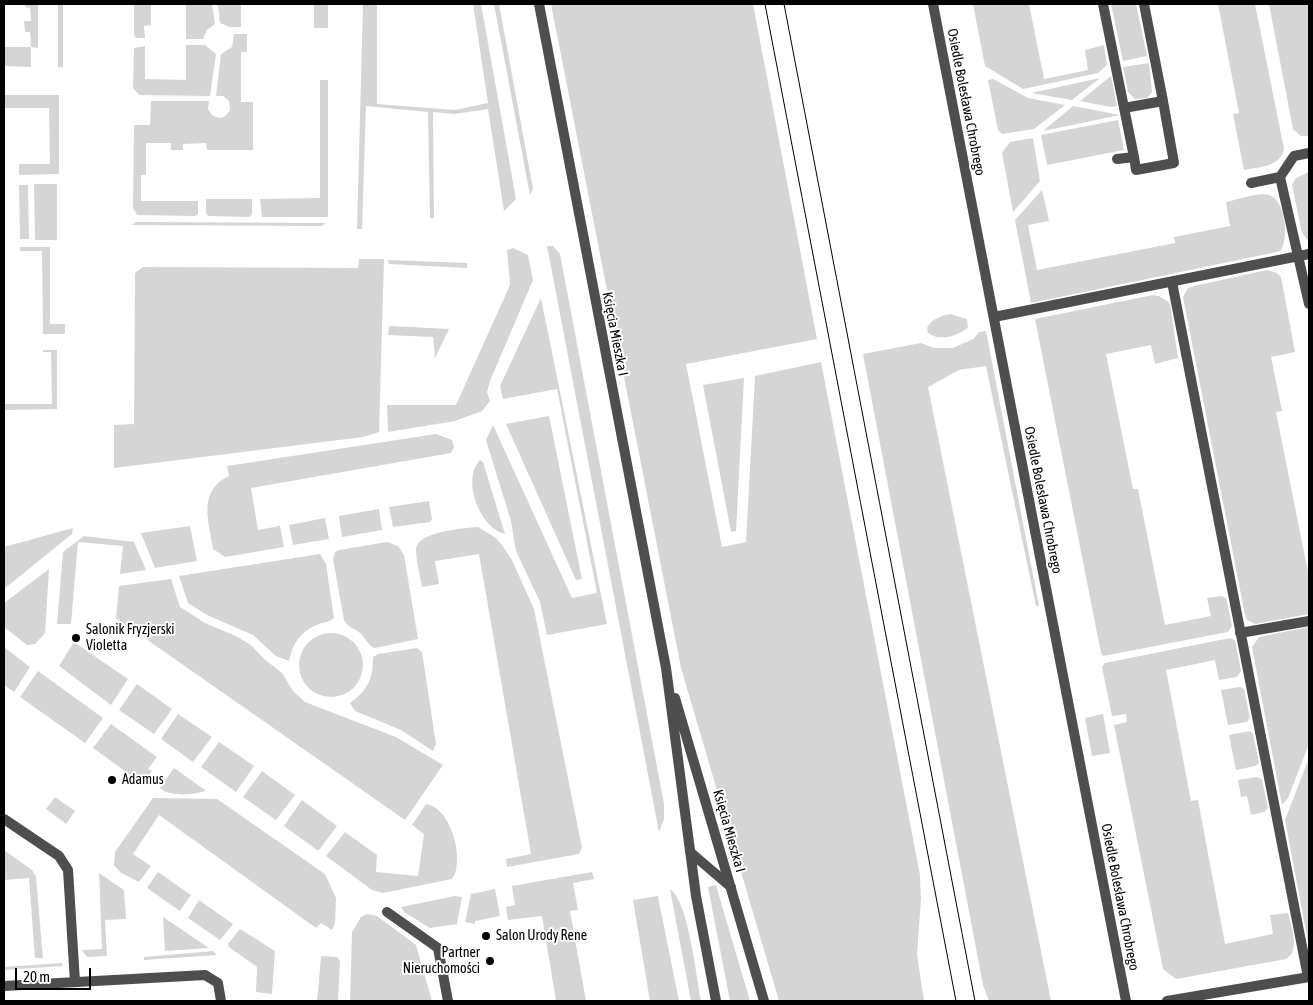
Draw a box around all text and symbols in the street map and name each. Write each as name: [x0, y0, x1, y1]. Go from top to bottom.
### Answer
street label: Osiedle Bolesława Chrobrego: [944, 27, 988, 177]
street label: Księcia Mieszka I: [599, 291, 631, 377]
street label: Osiedle Bolesława Chrobrego: [1021, 425, 1065, 575]
place label: Salonik Fryzjerski Violetta: [86, 622, 175, 654]
marker: Salonik Fryzjerski Violetta: [70, 632, 82, 644]
place label: Adamus: [122, 772, 164, 788]
marker: Adamus: [106, 774, 118, 786]
street label: Księcia Mieszka I: [709, 788, 749, 874]
street label: Osiedle Bolesława Chrobrego: [1098, 822, 1142, 972]
place label: Salon Urody Rene: [496, 928, 587, 944]
marker: Salon Urody Rene: [480, 930, 492, 942]
place label: Partner Nieruchomości: [403, 945, 480, 978]
marker: Partner Nieruchomości: [484, 955, 496, 967]
scale bar: [18, 958, 94, 990]
text: 20 m: [23, 968, 50, 985]

